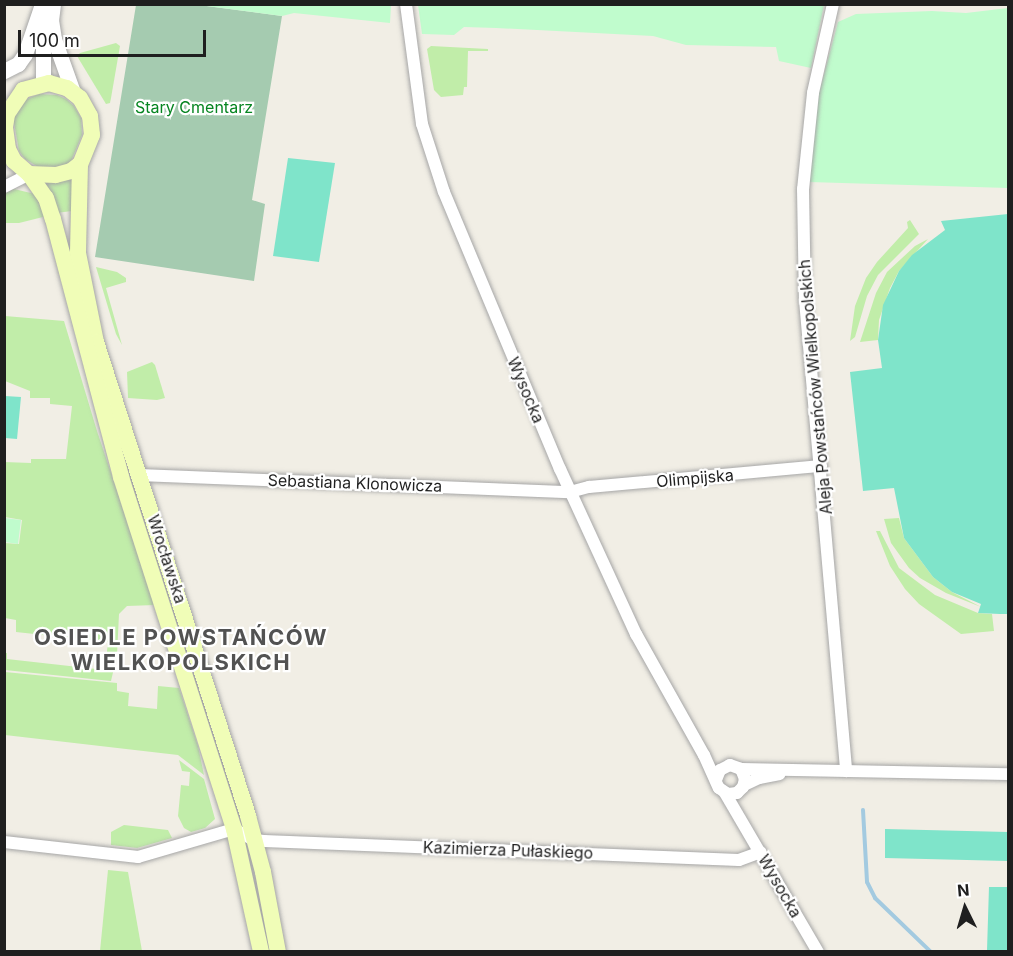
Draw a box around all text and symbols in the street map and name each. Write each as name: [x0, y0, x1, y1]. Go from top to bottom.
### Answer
scale bar: [21, 18, 208, 56]
text: 100 m: [29, 30, 80, 51]
park label: Stary Cmentarz: [135, 97, 253, 117]
street label: Aleja Powstańców Wielkopolskich: [794, 259, 836, 515]
street label: Wysocka: [504, 354, 548, 426]
street label: Olimpijska: [655, 465, 735, 491]
street label: Sebastiana Klonowicza: [267, 470, 443, 496]
street label: Wrocławska: [144, 512, 190, 606]
district label: OSIEDLE POWSTAŃCÓW WIELKOPOLSKICH: [34, 624, 328, 676]
street label: Kazimierza Pułaskiego: [423, 837, 593, 863]
street label: Wysocka: [754, 851, 806, 921]
north arrow: [935, 878, 995, 938]
text: N: [956, 880, 970, 901]

